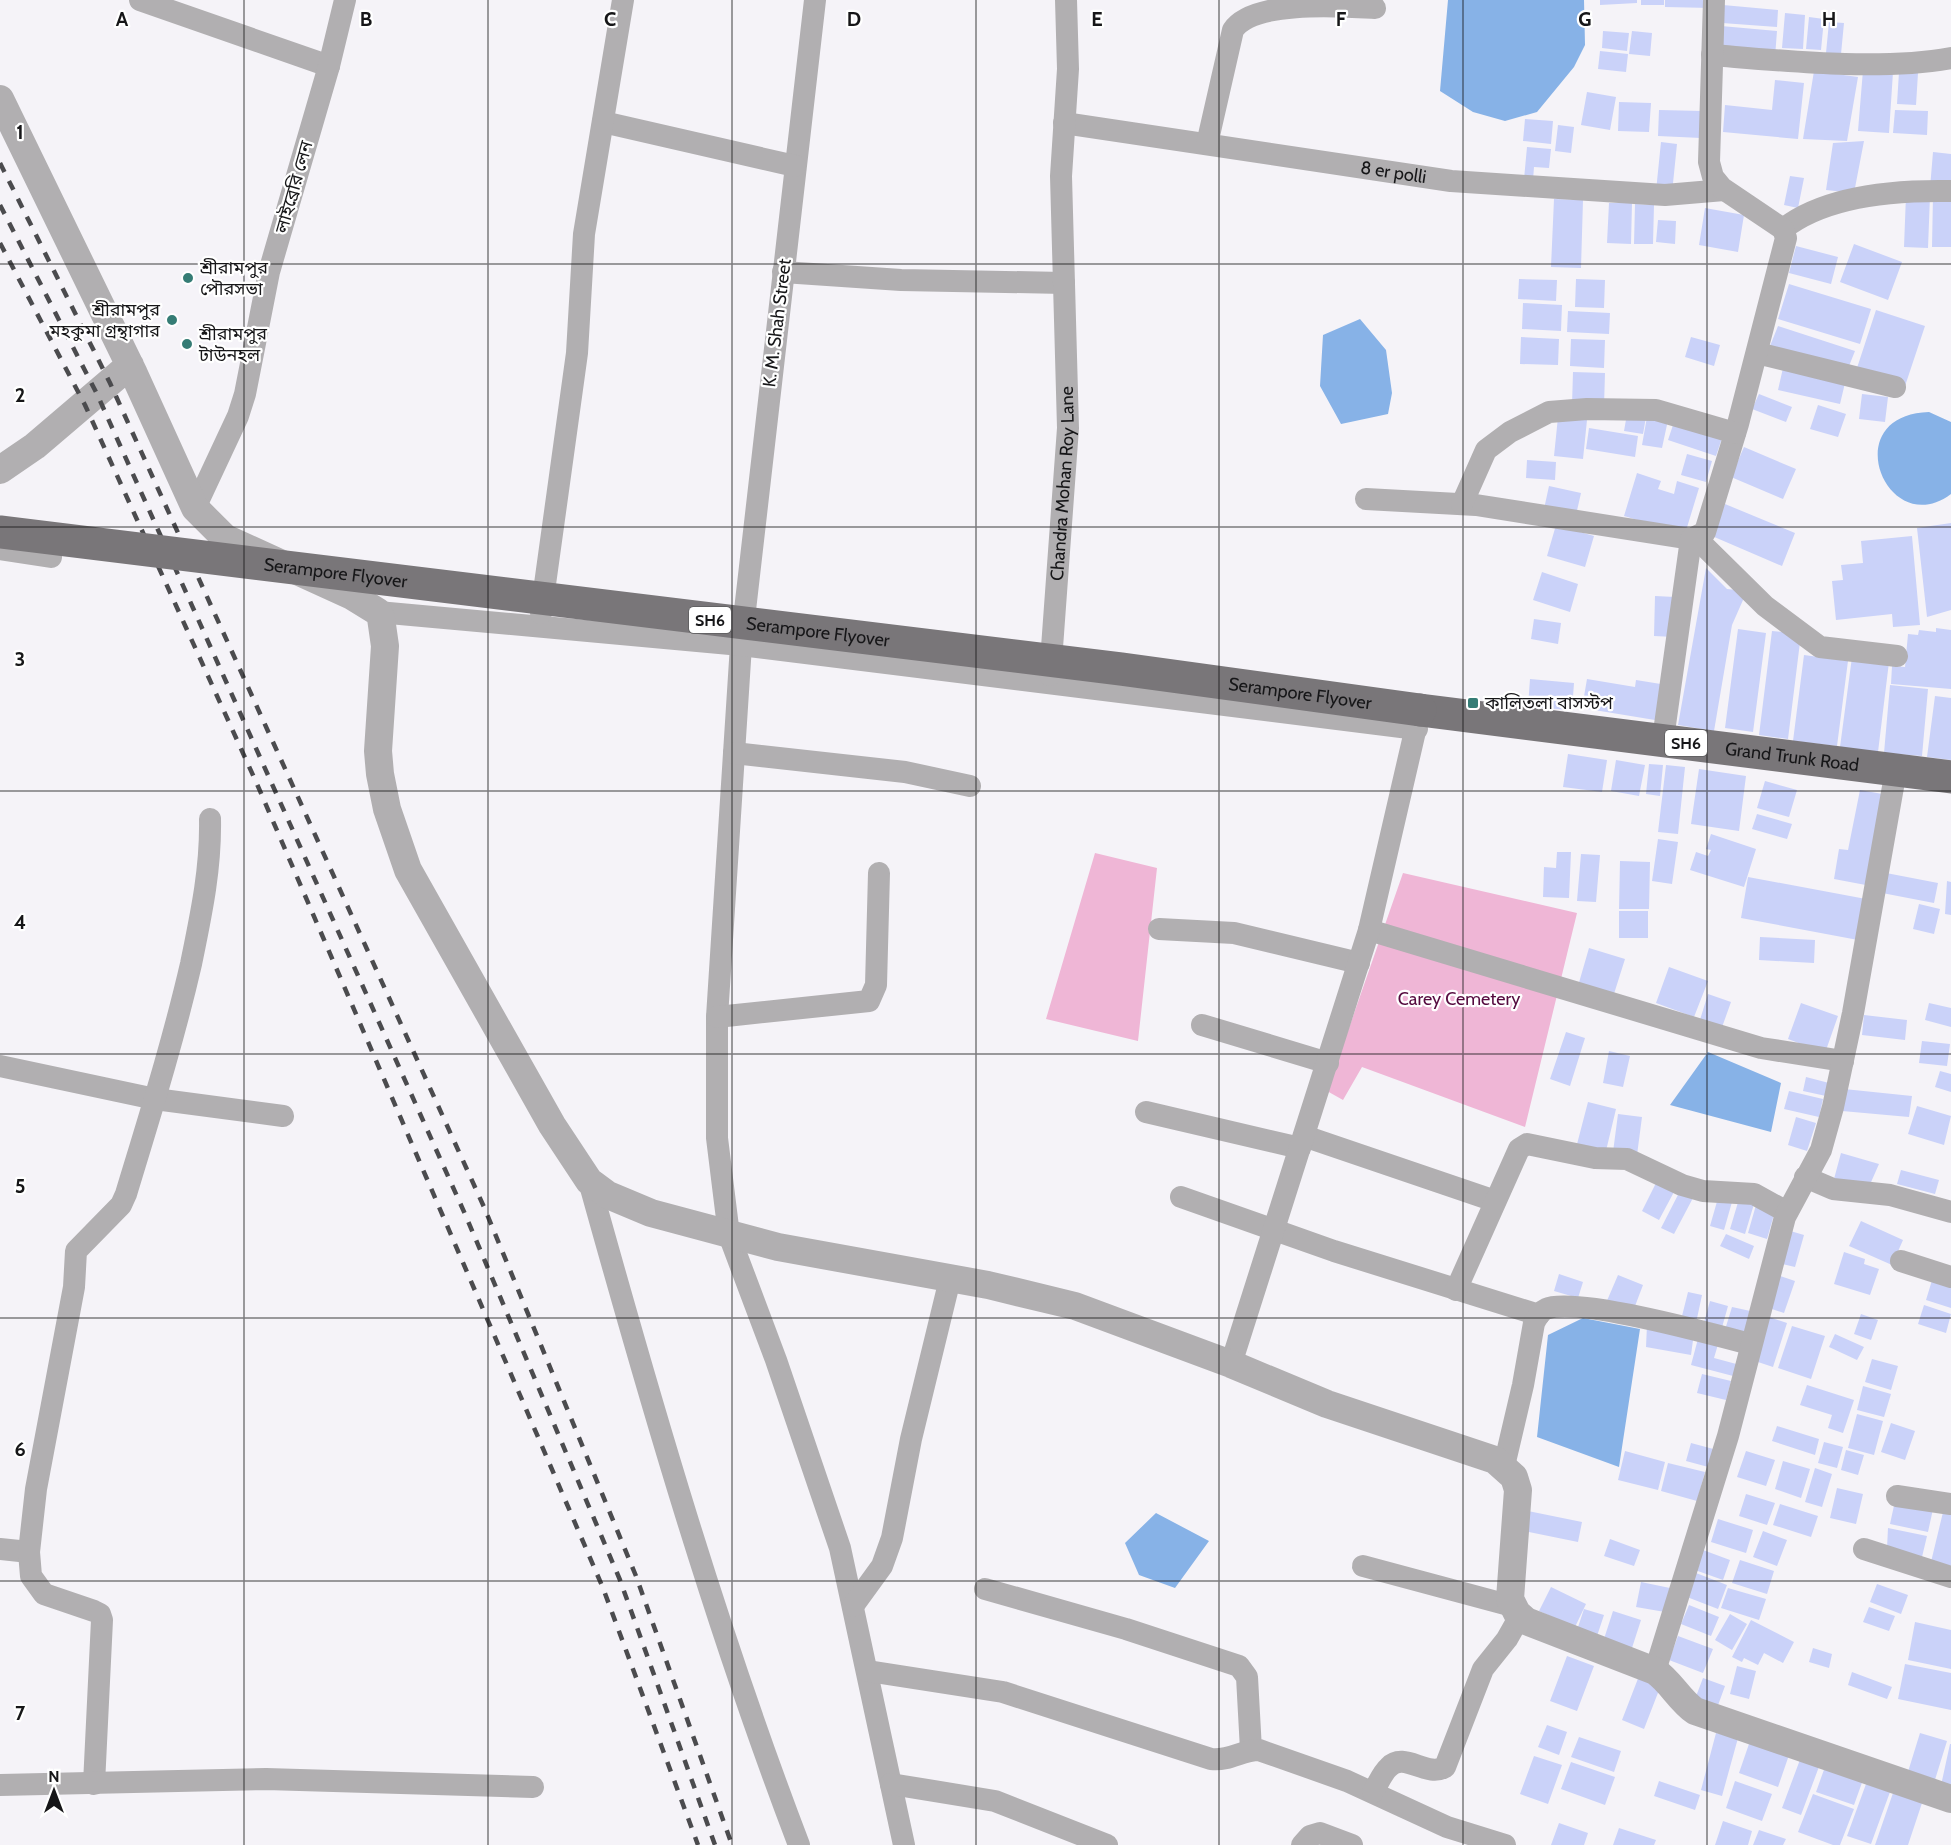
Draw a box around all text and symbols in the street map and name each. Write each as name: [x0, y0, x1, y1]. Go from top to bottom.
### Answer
text: A: [116, 7, 129, 31]
text: B: [360, 7, 372, 31]
text: C: [604, 7, 616, 31]
text: D: [847, 7, 861, 31]
text: E: [1091, 7, 1103, 31]
text: F: [1336, 7, 1347, 31]
text: G: [1578, 7, 1592, 31]
text: H: [1822, 7, 1836, 31]
text: 1: [16, 120, 24, 144]
street label: লাইব্রেরি লেন: [270, 137, 318, 236]
street label: 8 er polli: [1359, 157, 1428, 188]
place label: শ্রীরামপুর পৌরসভা: [199, 257, 268, 300]
street label: K. M. Shah Street: [758, 258, 796, 388]
marker: শ্রীরামপুর পৌরসভা: [181, 271, 195, 285]
place label: শ্রীরামপুর মহকুমা গ্ৰন্থাগার: [49, 299, 160, 342]
marker: শ্রীরামপুর মহকুমা গ্ৰন্থাগার: [165, 313, 179, 327]
place label: শ্রীরামপুর টাউনহল: [198, 323, 267, 366]
marker: শ্রীরামপুর টাউনহল: [180, 337, 194, 351]
text: 2: [15, 383, 25, 407]
street label: Chandra Mohan Roy Lane: [1046, 386, 1079, 582]
street label: Serampore Flyover: [263, 553, 409, 593]
road number: SH6: [689, 607, 731, 633]
street label: Serampore Flyover: [745, 612, 891, 652]
text: 3: [15, 647, 25, 671]
street label: Serampore Flyover: [1227, 673, 1373, 714]
place label: কালিতলা বাসস্টপ: [1484, 692, 1614, 714]
marker: কালিতলা বাসস্টপ: [1466, 696, 1480, 710]
road number: SH6: [1665, 730, 1707, 756]
street label: Grand Trunk Road: [1724, 738, 1860, 776]
text: 4: [14, 910, 26, 934]
park label: Carey Cemetery: [1398, 988, 1520, 1010]
text: 5: [15, 1174, 25, 1198]
text: 6: [14, 1437, 26, 1461]
text: 7: [15, 1701, 26, 1725]
north arrow: [24, 1761, 84, 1821]
text: N: [48, 1767, 60, 1786]

